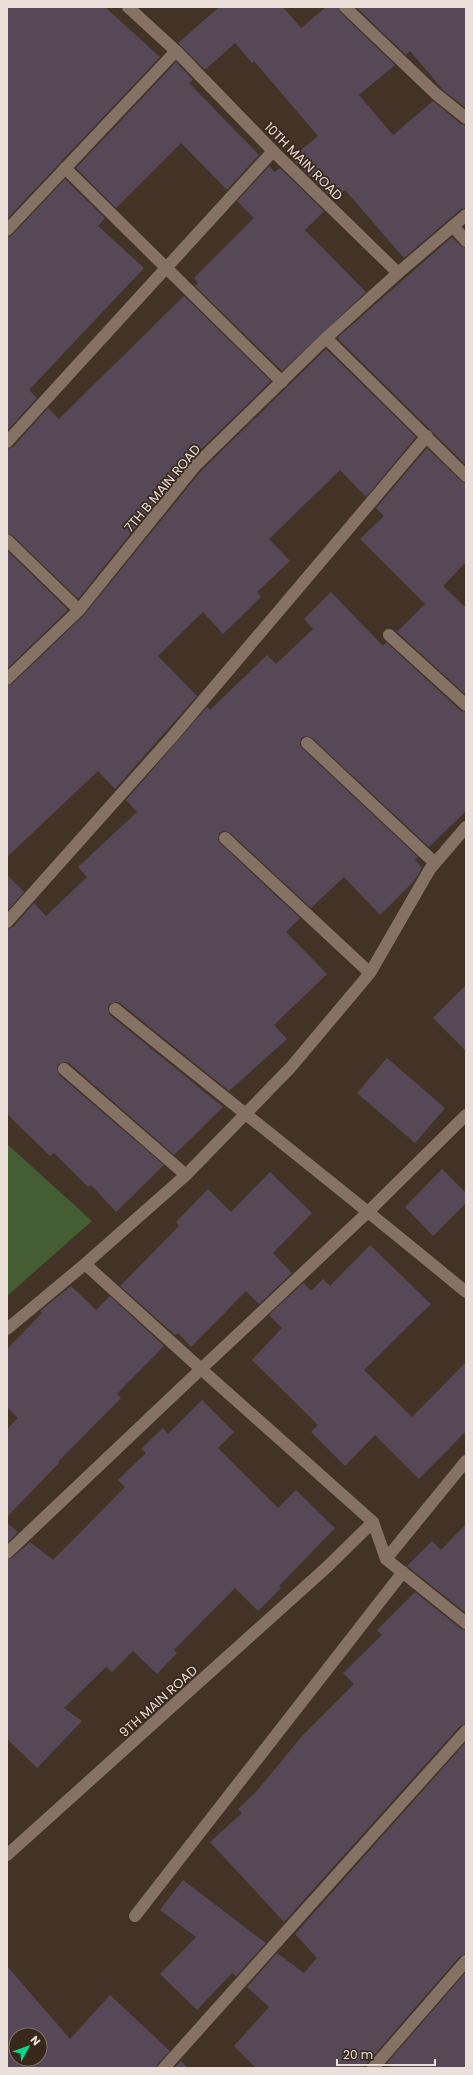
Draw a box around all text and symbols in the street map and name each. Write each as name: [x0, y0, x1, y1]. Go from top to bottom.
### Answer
street label: 10TH MAIN ROAD: [260, 118, 347, 205]
street label: 7TH B MAIN ROAD: [120, 440, 205, 537]
street label: 9TH MAIN ROAD: [115, 1661, 202, 1742]
north arrow: [8, 2027, 48, 2067]
text: N: [27, 2032, 44, 2049]
scale bar: [337, 2041, 435, 2067]
text: 20 m: [343, 2046, 373, 2063]

